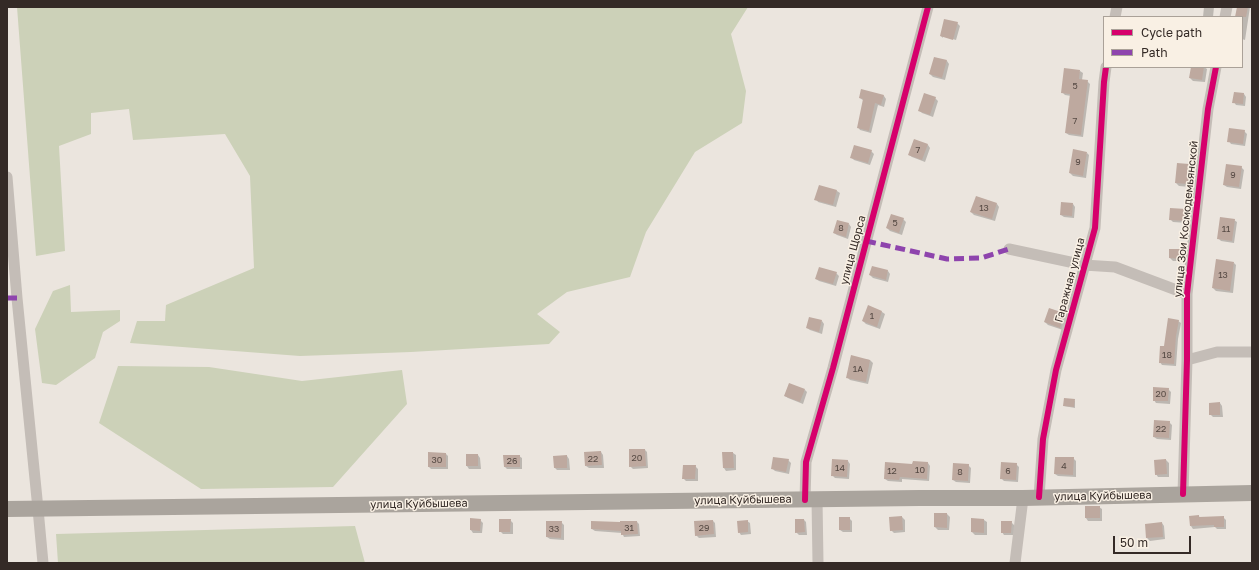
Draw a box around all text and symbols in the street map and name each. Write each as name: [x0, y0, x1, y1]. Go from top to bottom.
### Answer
legend: [1103, 16, 1243, 68]
text: Cycle path: [1141, 25, 1202, 40]
text: Path: [1141, 45, 1168, 60]
house number: 5: [1072, 81, 1078, 91]
house number: 7: [1073, 116, 1077, 126]
street label: улица Зои Космодемьянской: [1171, 140, 1201, 298]
house number: 7: [916, 145, 920, 155]
house number: 9: [1075, 157, 1081, 167]
house number: 9: [1230, 170, 1236, 180]
house number: 13: [979, 203, 989, 213]
street label: улица Щорса: [837, 214, 869, 286]
house number: 5: [892, 218, 898, 228]
house number: 8: [838, 223, 844, 233]
house number: 11: [1222, 224, 1230, 234]
street label: Гаражная улица: [1052, 236, 1088, 324]
house number: 13: [1218, 270, 1228, 280]
house number: 1: [870, 311, 874, 321]
house number: 18: [1162, 350, 1172, 360]
house number: 1А: [853, 364, 863, 374]
house number: 20: [1156, 389, 1166, 399]
house number: 22: [1156, 424, 1166, 434]
house number: 20: [632, 453, 642, 463]
house number: 22: [588, 454, 598, 464]
house number: 30: [432, 455, 442, 465]
house number: 26: [507, 456, 517, 466]
house number: 4: [1061, 461, 1067, 471]
house number: 14: [835, 463, 845, 473]
house number: 10: [915, 465, 925, 475]
house number: 12: [887, 466, 897, 476]
house number: 6: [1005, 466, 1011, 476]
house number: 8: [957, 467, 963, 477]
street label: улица Куйбышева: [1054, 489, 1152, 503]
street label: улица Куйбышева: [694, 493, 792, 507]
street label: улица Куйбышева: [370, 497, 468, 511]
house number: 31: [624, 523, 634, 533]
house number: 29: [699, 523, 709, 533]
house number: 33: [549, 524, 559, 534]
scale bar: [1115, 528, 1193, 554]
text: 50 m: [1120, 535, 1148, 550]

